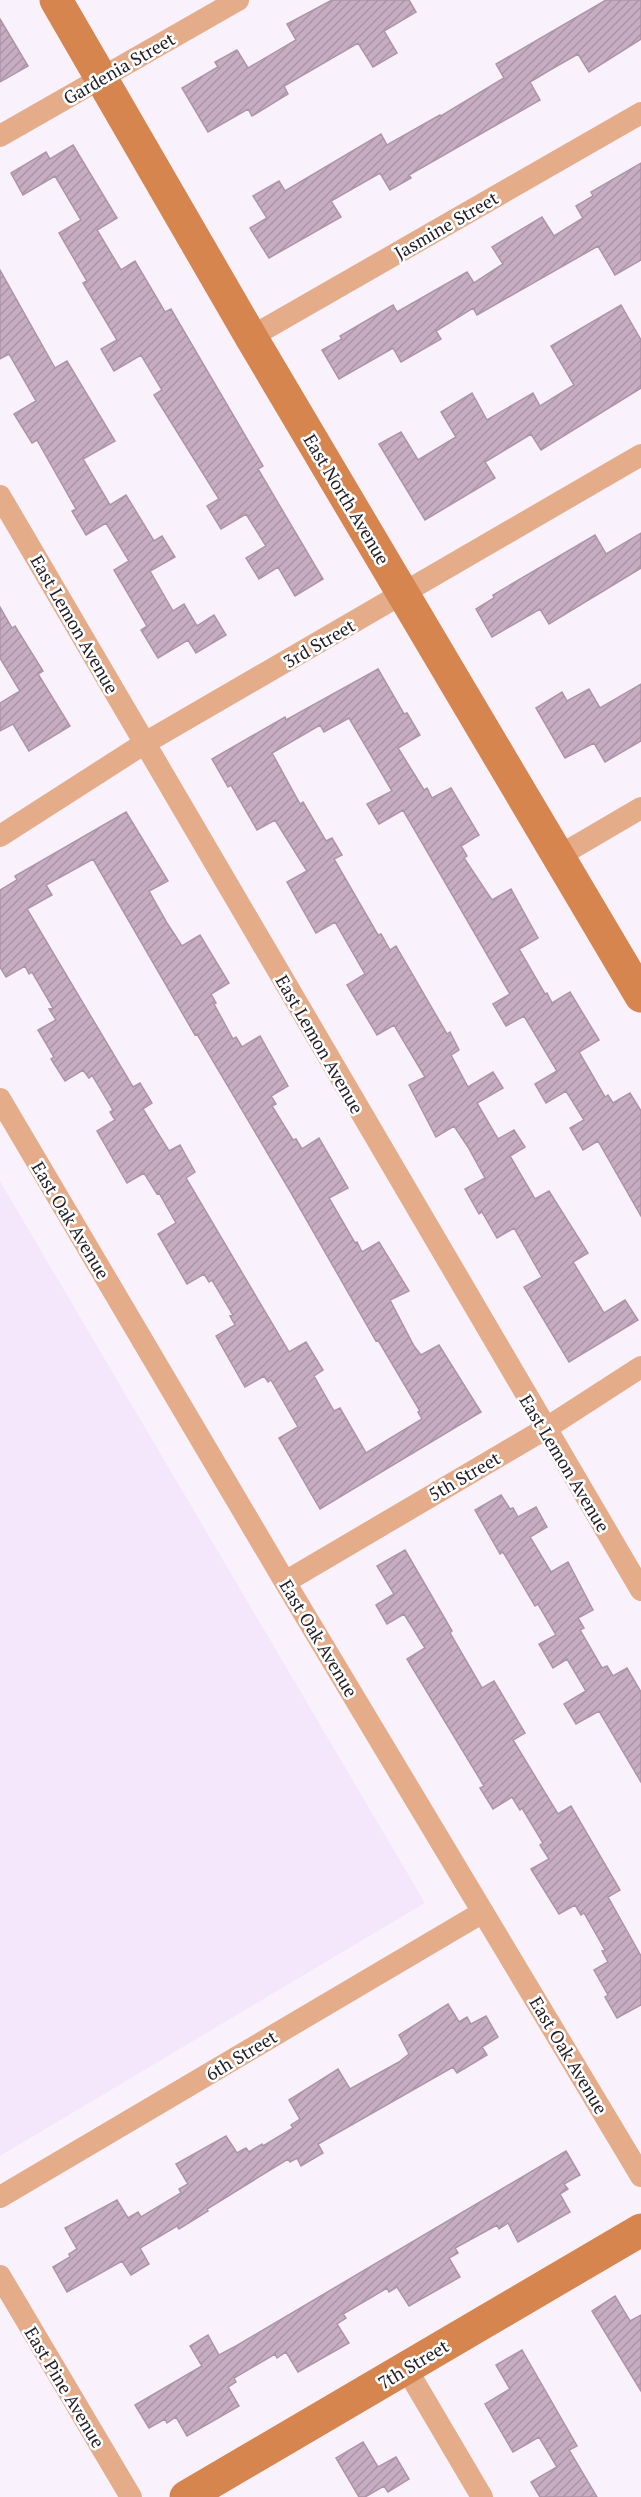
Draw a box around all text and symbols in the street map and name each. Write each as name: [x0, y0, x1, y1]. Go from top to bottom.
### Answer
street label: Gardenia Street: [59, 26, 179, 110]
street label: Jasmine Street: [390, 185, 503, 264]
street label: East North Avenue: [298, 429, 396, 569]
street label: East Lemon Avenue: [25, 550, 125, 698]
street label: 3rd Street: [279, 613, 359, 673]
street label: East Lemon Avenue: [270, 970, 370, 1118]
street label: East Oak Avenue: [26, 1157, 116, 1283]
street label: East Lemon Avenue: [514, 1390, 616, 1536]
street label: 5th Street: [424, 1446, 505, 1506]
street label: East Oak Avenue: [274, 1575, 364, 1701]
street label: East Oak Avenue: [524, 1992, 614, 2118]
street label: 6th Street: [201, 2024, 281, 2086]
street label: East Pine Avenue: [19, 2322, 111, 2452]
street label: 7th Street: [373, 2333, 453, 2394]

